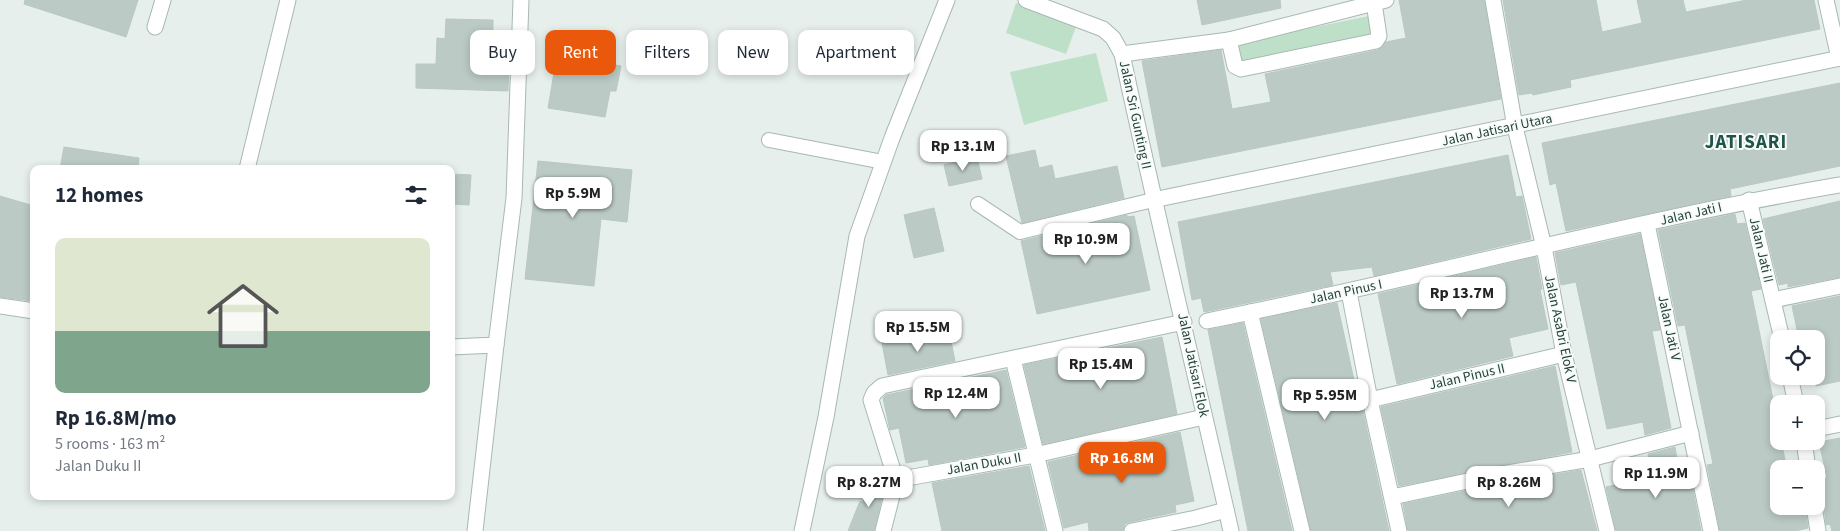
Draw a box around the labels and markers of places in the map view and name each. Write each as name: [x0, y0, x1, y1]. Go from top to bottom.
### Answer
pin: Rp 13.1M: [911, 130, 1015, 172]
pin: Rp 5.9M: [527, 176, 619, 219]
pin: Rp 10.9M: [1034, 222, 1138, 265]
pin: Rp 13.7M: [1410, 276, 1514, 319]
pin: Rp 15.5M: [866, 310, 970, 353]
pin: Rp 15.4M: [1049, 348, 1153, 390]
pin: Rp 12.4M: [904, 376, 1008, 419]
pin: Rp 5.95M: [1273, 378, 1377, 421]
pin: Rp 16.8M: [1070, 442, 1174, 484]
pin: Rp 11.9M: [1604, 456, 1708, 499]
pin: Rp 8.27M: [817, 466, 921, 508]
pin: Rp 8.26M: [1457, 466, 1561, 508]

